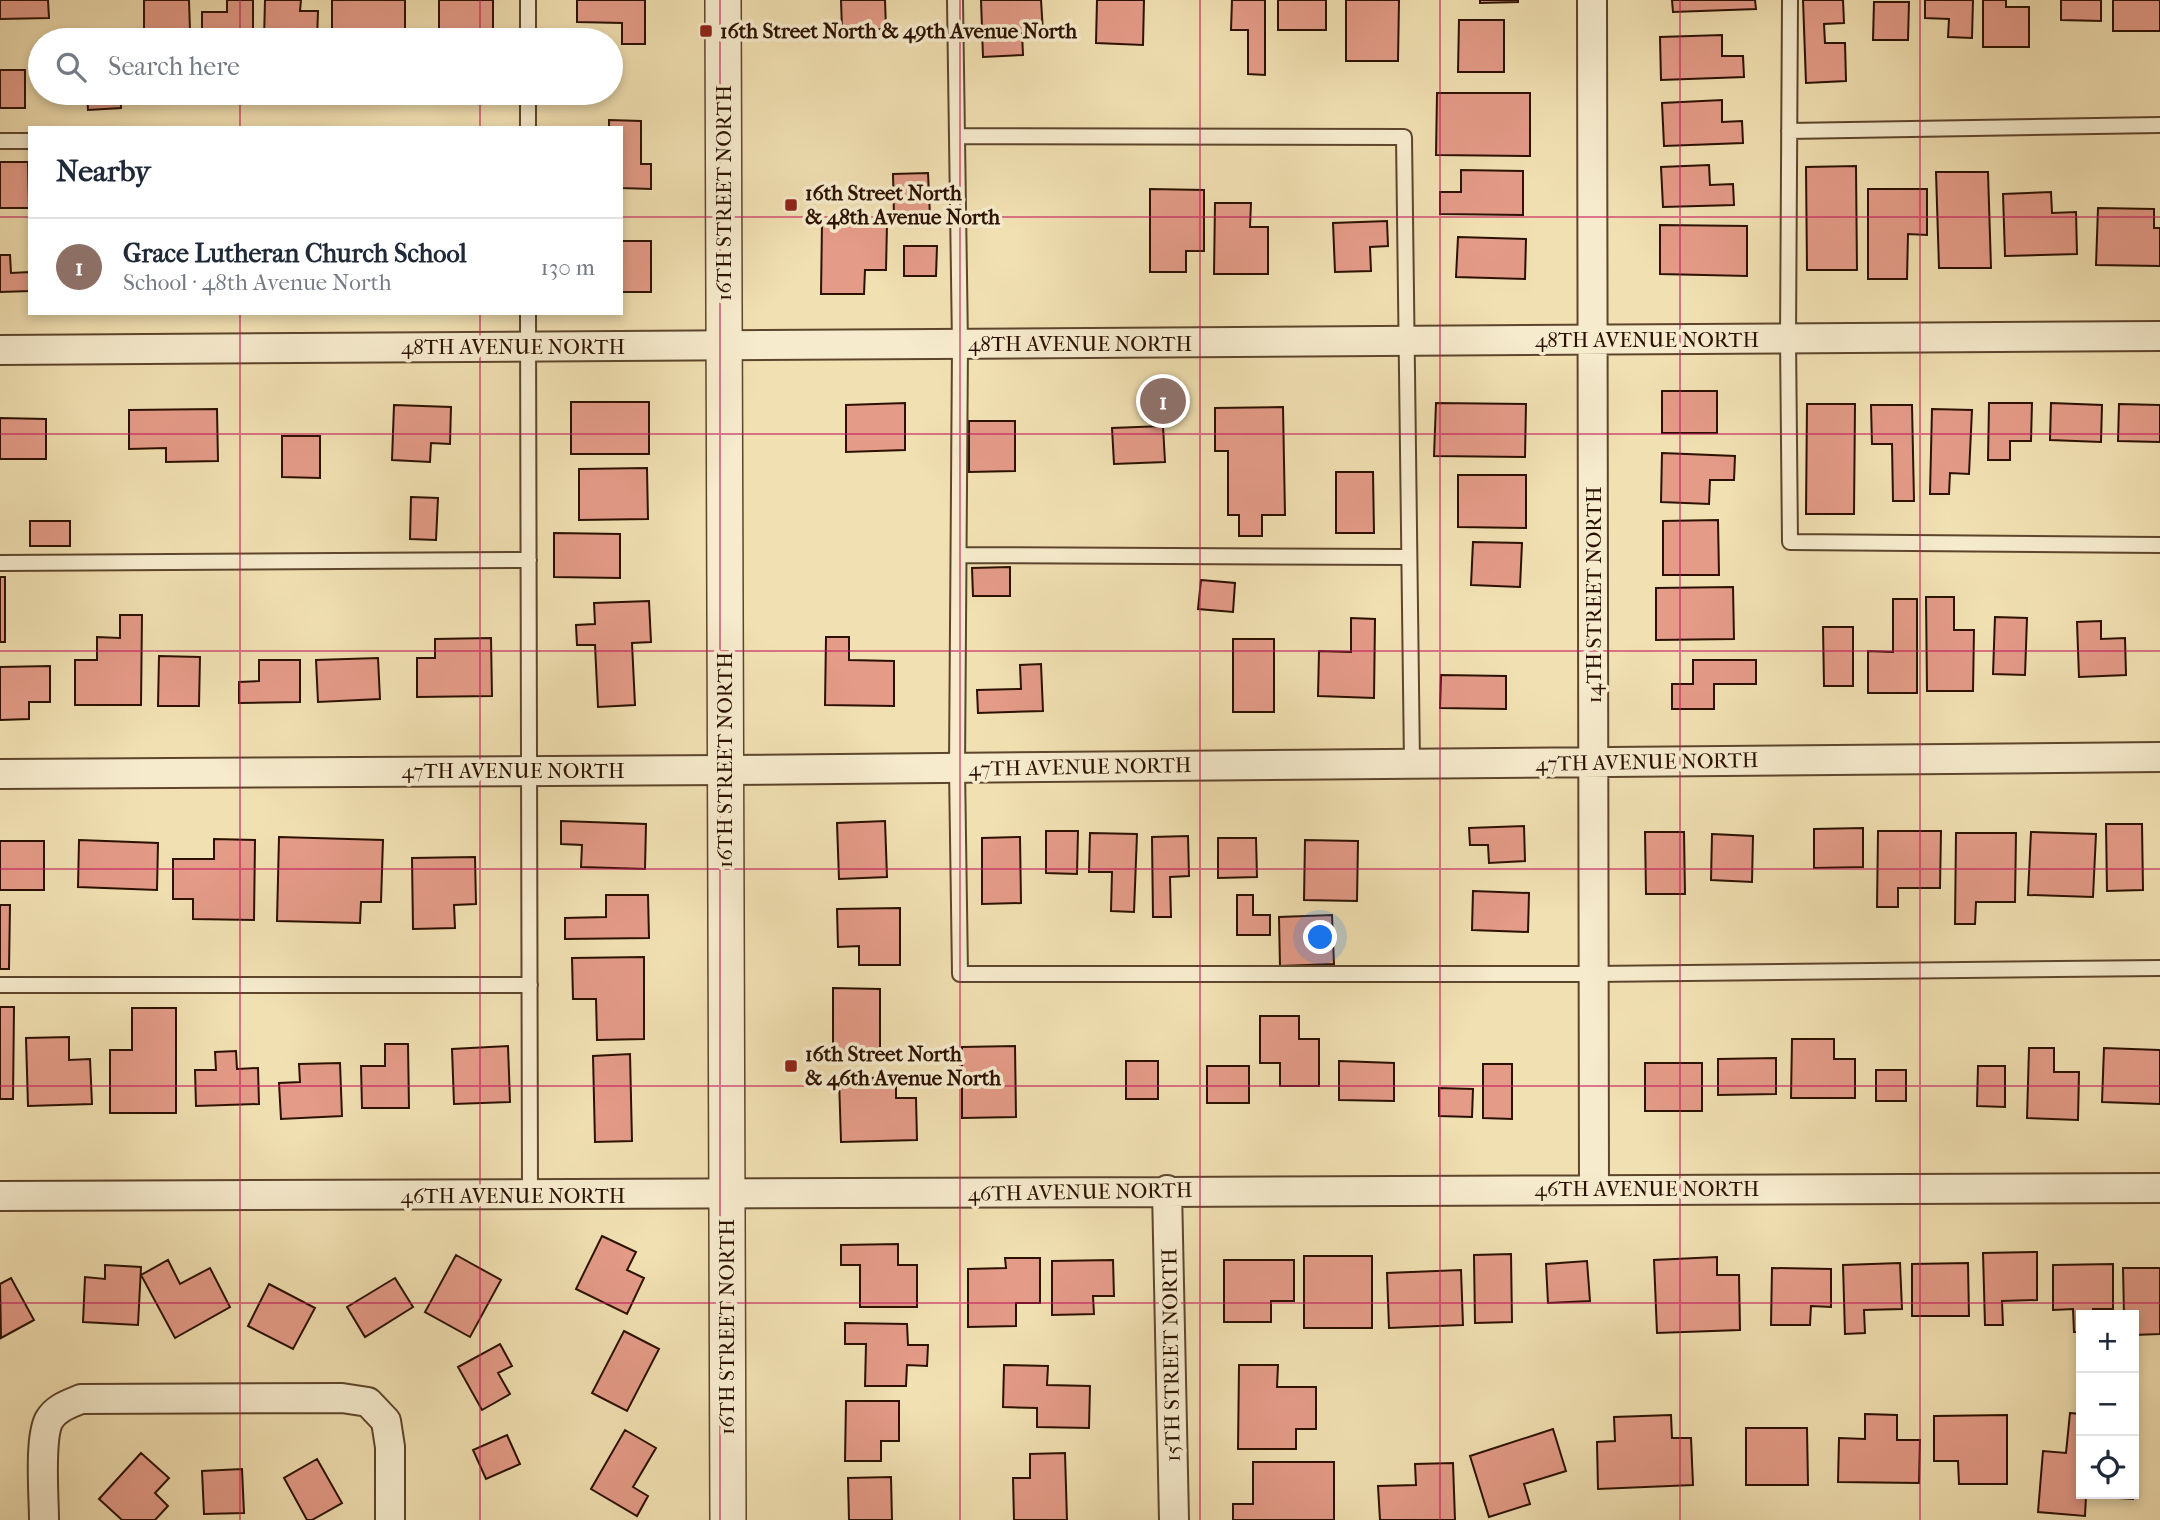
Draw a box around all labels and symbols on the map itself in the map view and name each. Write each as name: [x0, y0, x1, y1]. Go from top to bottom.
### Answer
place label: 16th Street North & 49th Avenue North: [720, 19, 1077, 44]
marker: 16th Street North & 49th Avenue North: [698, 23, 714, 39]
street label: 16TH STREET NORTH: [712, 85, 736, 301]
place label: 16th Street North & 48th Avenue North: [805, 181, 1000, 230]
marker: 16th Street North & 48th Avenue North: [783, 197, 799, 213]
street label: 48TH AVENUE NORTH: [1535, 328, 1759, 352]
street label: 48TH AVENUE NORTH: [968, 332, 1192, 356]
street label: 48TH AVENUE NORTH: [401, 335, 625, 359]
pin: 1: [1140, 375, 1186, 427]
street label: 14TH STREET NORTH: [1582, 486, 1606, 704]
street label: 16TH STREET NORTH: [713, 652, 737, 868]
street label: 47TH AVENUE NORTH: [1535, 748, 1759, 776]
street label: 47TH AVENUE NORTH: [968, 753, 1192, 781]
street label: 47TH AVENUE NORTH: [401, 759, 625, 783]
your location: [1303, 920, 1337, 954]
place label: 16th Street North & 46th Avenue North: [805, 1042, 1001, 1091]
marker: 16th Street North & 46th Avenue North: [783, 1058, 799, 1074]
street label: 46TH AVENUE NORTH: [1535, 1177, 1760, 1201]
street label: 46TH AVENUE NORTH: [967, 1178, 1193, 1206]
street label: 46TH AVENUE NORTH: [401, 1184, 626, 1208]
street label: 16TH STREET NORTH: [715, 1219, 739, 1435]
street label: 15TH STREET NORTH: [1157, 1248, 1185, 1462]

